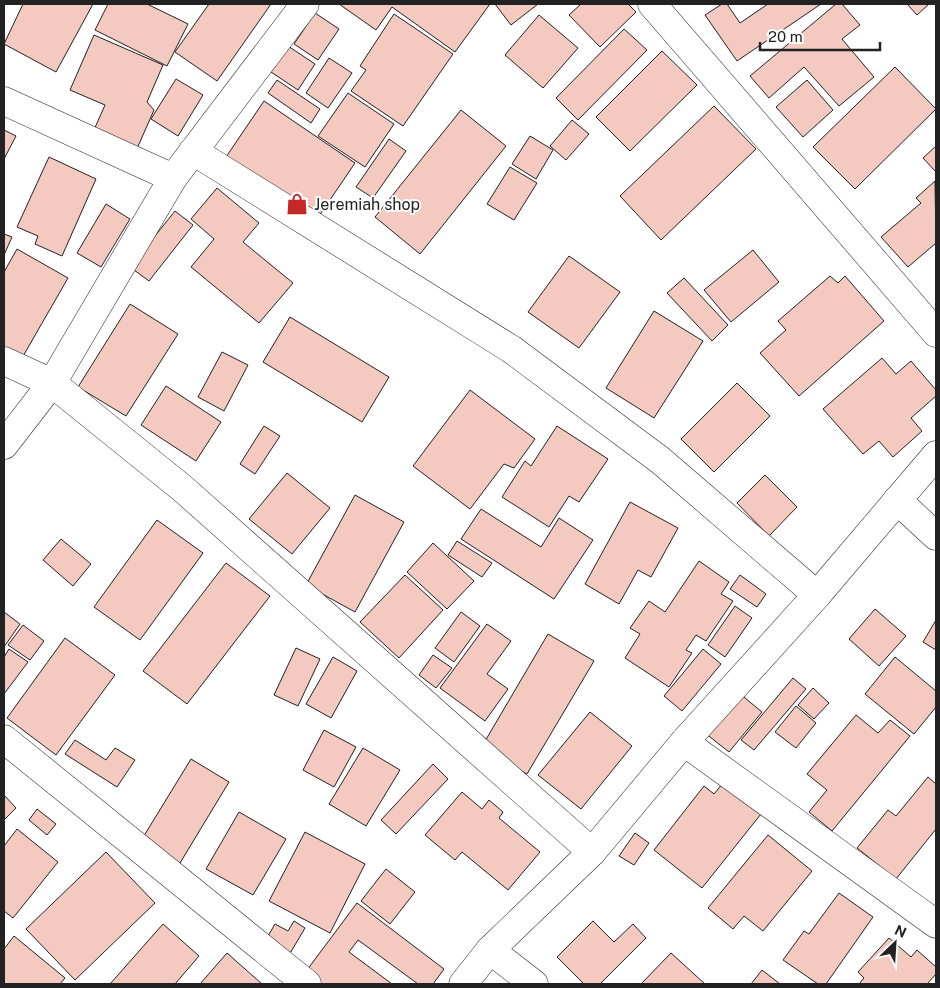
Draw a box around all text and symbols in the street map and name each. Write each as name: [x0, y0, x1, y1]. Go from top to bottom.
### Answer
scale bar: [760, 20, 880, 52]
text: 20 m: [768, 28, 803, 45]
shop icon: Jeremiah shop: [284, 191, 310, 217]
place label: Jeremiah shop: [314, 195, 420, 214]
north arrow: [870, 918, 920, 968]
text: N: [892, 922, 909, 941]

